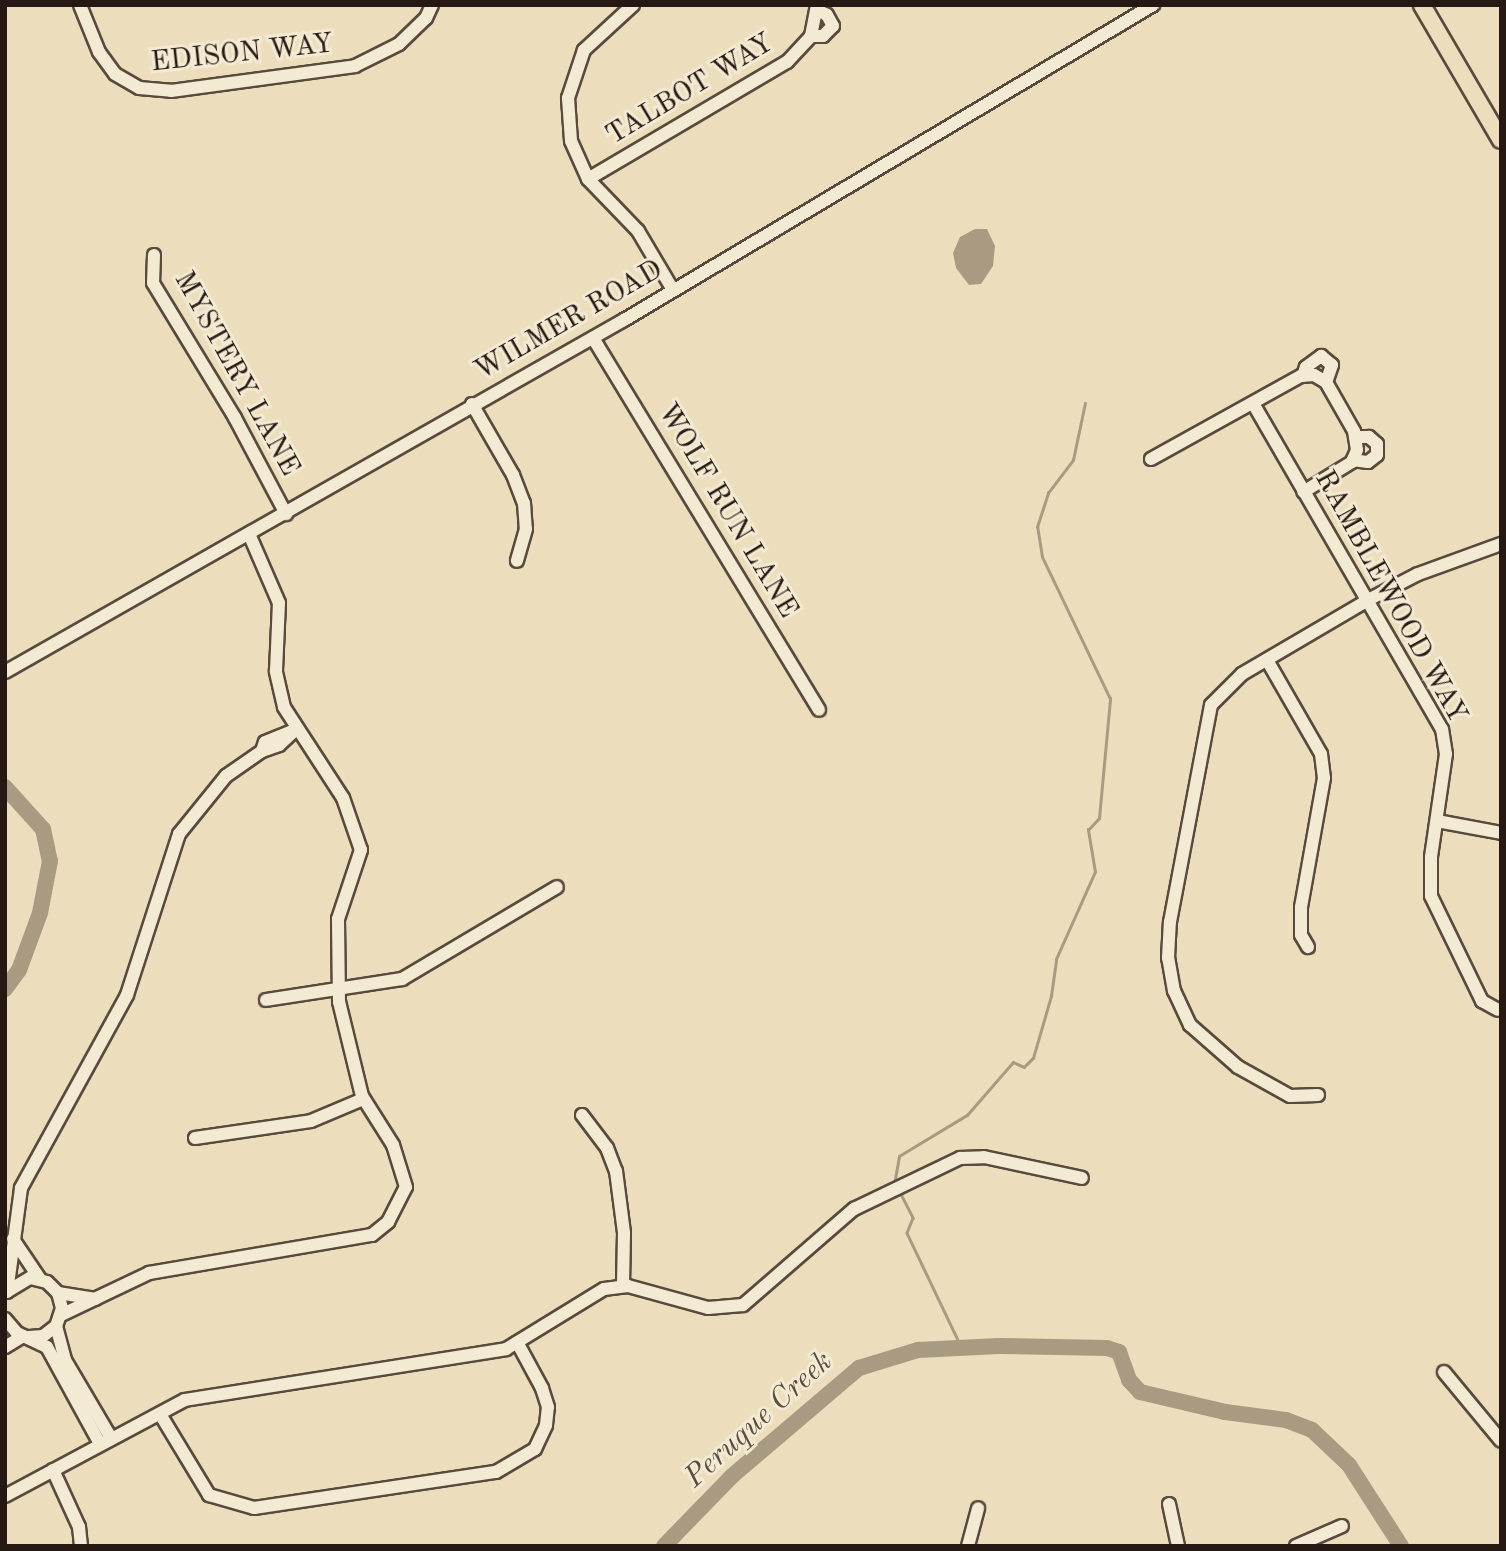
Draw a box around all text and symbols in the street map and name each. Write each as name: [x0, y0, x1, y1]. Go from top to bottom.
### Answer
street label: TALBOT WAY: [600, 27, 780, 153]
street label: EDISON WAY: [149, 28, 335, 80]
street label: WILMER ROAD: [469, 254, 669, 388]
street label: MYSTERY LANE: [166, 266, 306, 482]
street label: WOLF RUN LANE: [650, 398, 804, 624]
street label: RAMBLEWOOD WAY: [1307, 465, 1473, 729]
water label: Peruque Creek: [678, 1344, 840, 1496]

